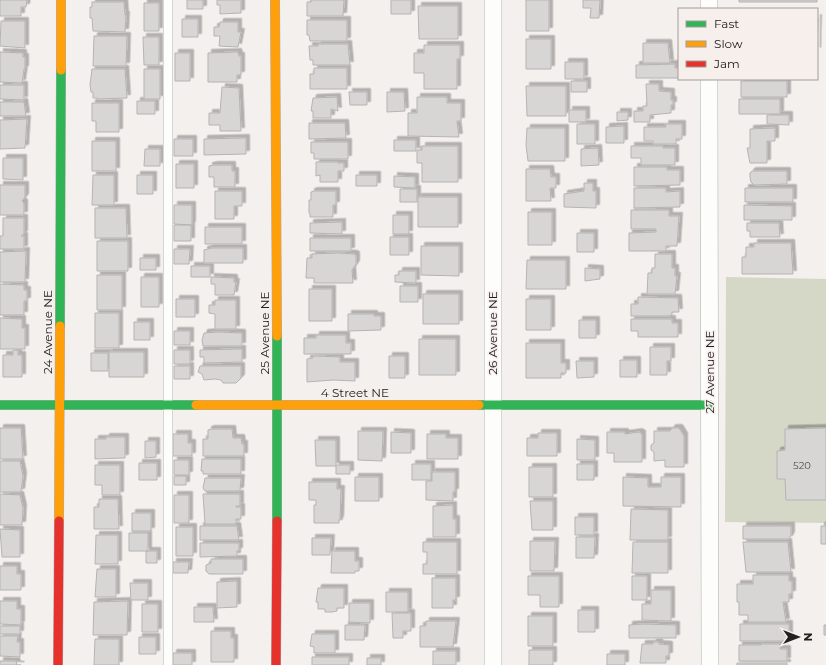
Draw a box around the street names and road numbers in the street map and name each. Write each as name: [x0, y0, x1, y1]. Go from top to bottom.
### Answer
street label: 24 Avenue NE: [40, 290, 55, 374]
street label: 26 Avenue NE: [485, 291, 500, 375]
street label: 25 Avenue NE: [257, 292, 272, 374]
street label: 27 Avenue NE: [702, 330, 717, 414]
street label: 4 Street NE: [321, 385, 389, 400]

